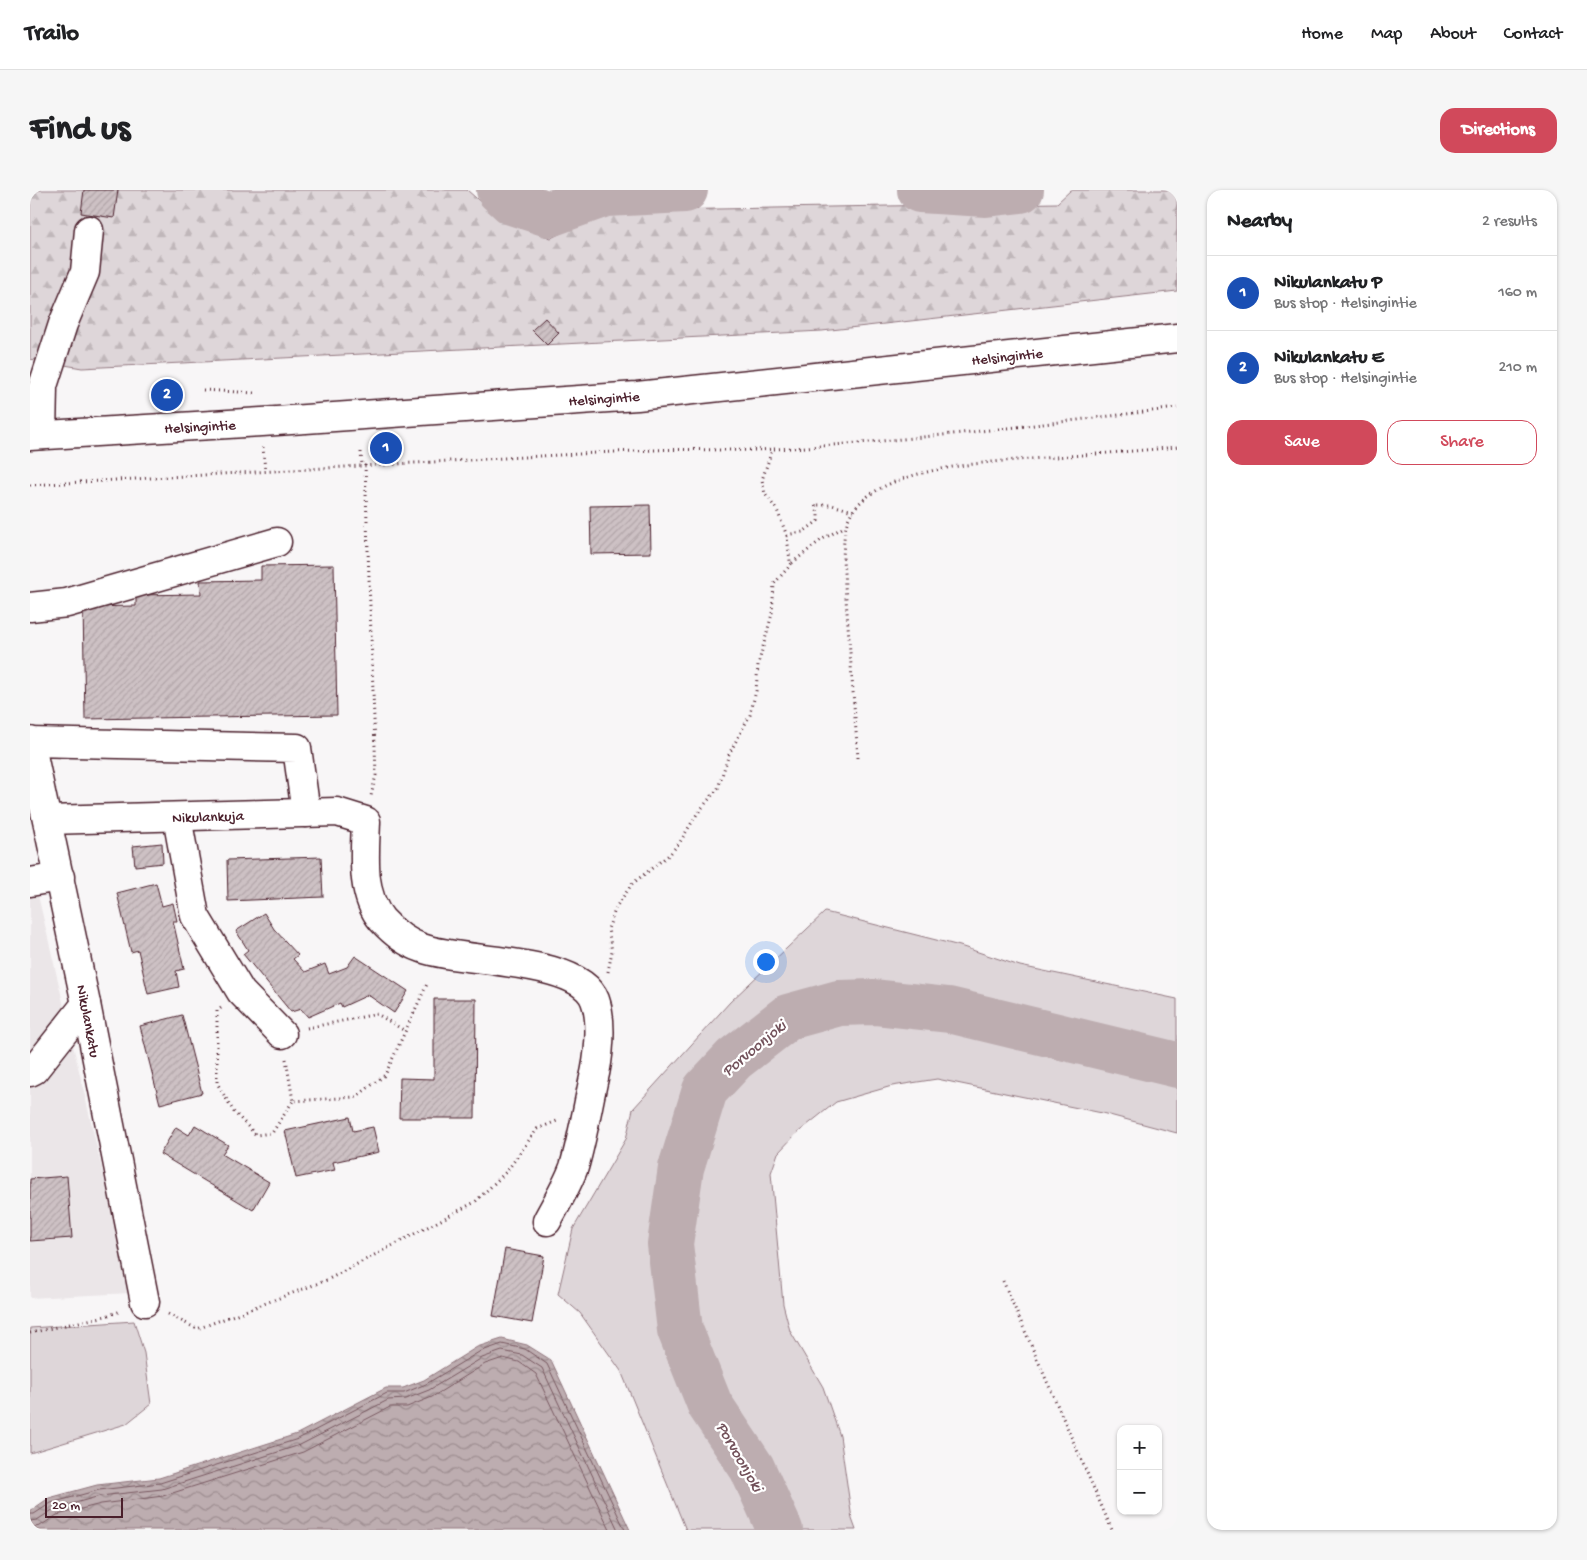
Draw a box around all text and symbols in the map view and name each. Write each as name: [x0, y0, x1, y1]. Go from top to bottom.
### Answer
text: Trailo: [25, 20, 79, 49]
text: Home: [1301, 24, 1343, 45]
text: Map: [1371, 24, 1402, 45]
text: About: [1430, 24, 1476, 45]
text: Contact: [1504, 24, 1562, 45]
button: Directions: [1440, 108, 1557, 153]
text: Find us: [30, 110, 130, 151]
text: Nearby: [1227, 210, 1292, 235]
text: 2 results: [1482, 213, 1537, 232]
text: Nikulankatu P: [1274, 272, 1382, 295]
text: 1: [1240, 284, 1246, 303]
text: 160 m: [1498, 284, 1537, 303]
text: Bus stop · Helsingintie: [1274, 295, 1417, 314]
street label: Helsingintie: [971, 345, 1044, 371]
text: Nikulankatu E: [1274, 347, 1384, 370]
text: 2: [1239, 359, 1247, 378]
text: 210 m: [1498, 359, 1537, 378]
text: Bus stop · Helsingintie: [1274, 370, 1417, 389]
pin: 2: [151, 376, 183, 414]
street label: Helsingintie: [568, 389, 641, 411]
street label: Helsingintie: [164, 417, 237, 439]
button: Save: [1227, 420, 1377, 465]
button: Share: [1387, 420, 1537, 465]
pin: 1: [370, 429, 402, 467]
street label: Nikulankuja: [172, 808, 245, 828]
your location: [753, 949, 779, 975]
street label: Nikulankatu: [71, 983, 103, 1059]
water label: Porvoonjoki: [719, 1016, 792, 1082]
water label: Porvoonjoki: [710, 1419, 766, 1497]
map controls: [1117, 1425, 1162, 1515]
button: +: [1117, 1425, 1162, 1470]
button: −: [1117, 1470, 1162, 1515]
scale bar: [45, 1495, 122, 1518]
text: 20 m: [52, 1498, 80, 1515]

